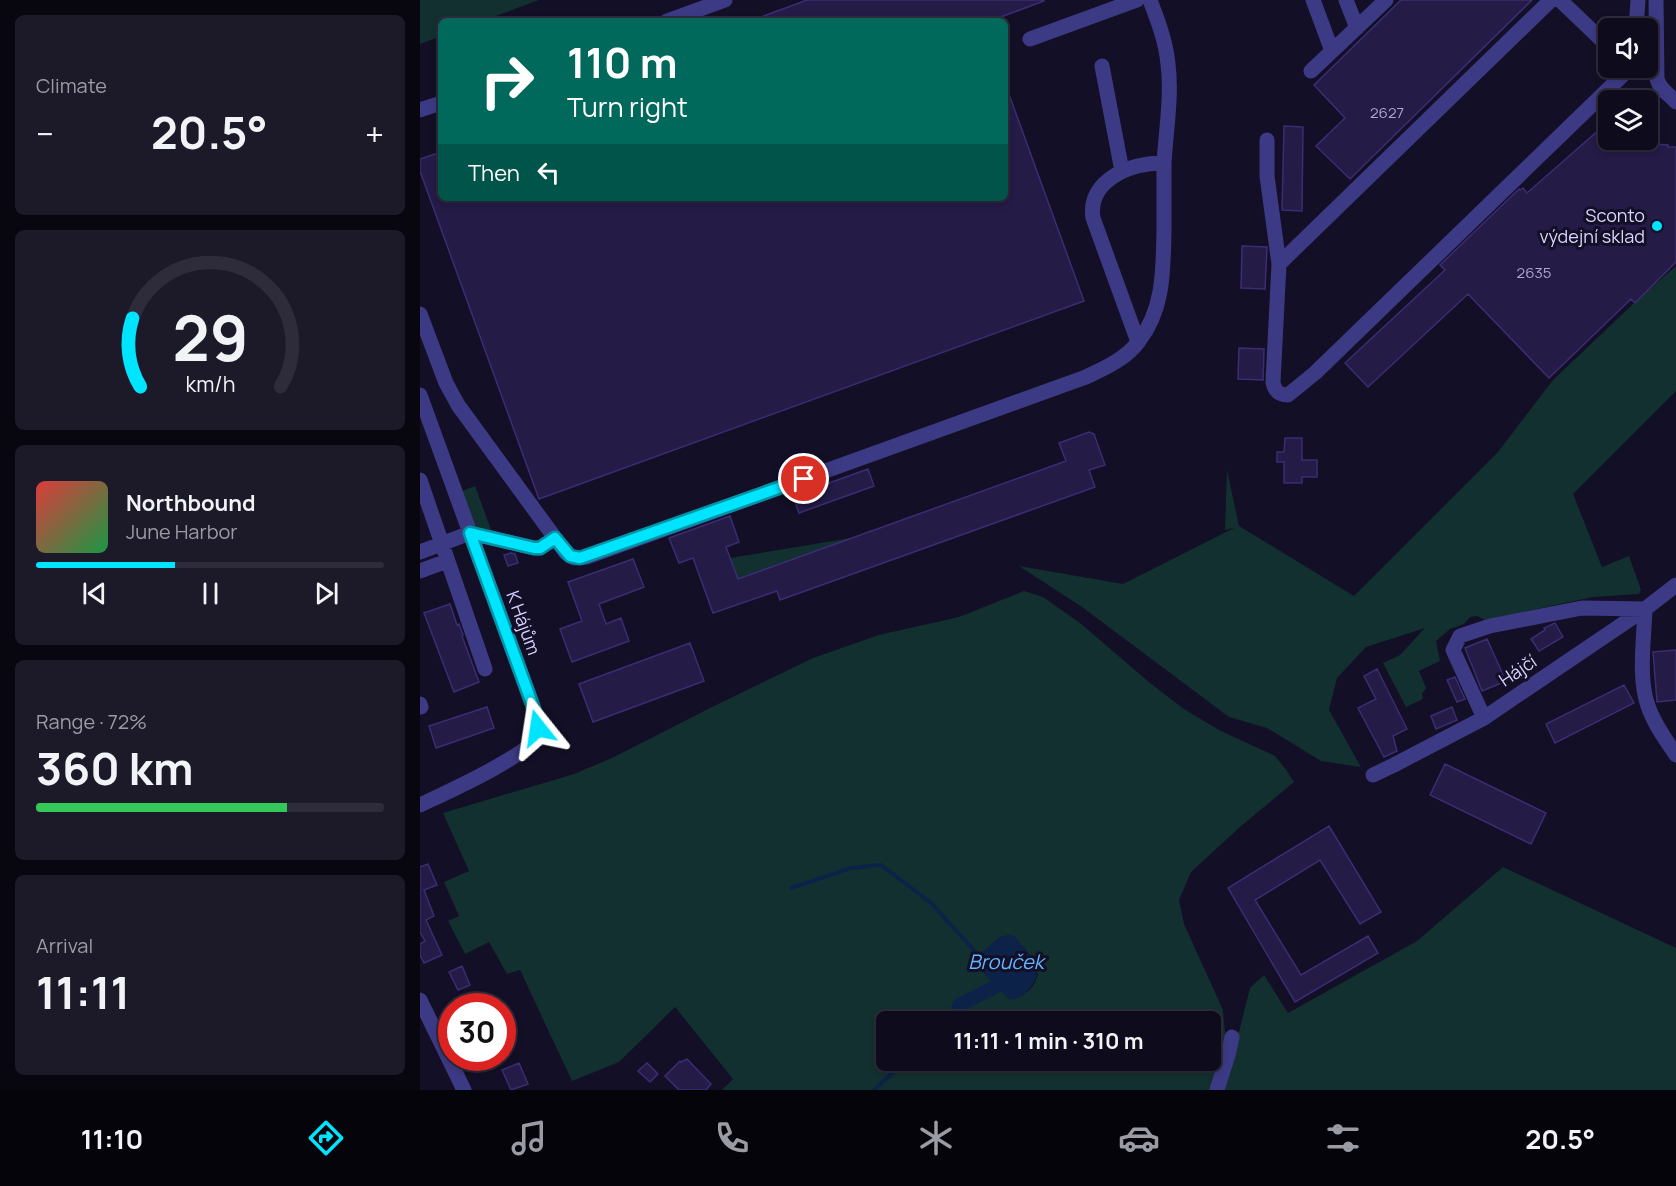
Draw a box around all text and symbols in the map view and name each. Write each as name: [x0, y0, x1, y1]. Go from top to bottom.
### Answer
map controls: [1598, 18, 1658, 150]
button: sound: [1598, 18, 1658, 78]
text: 110 m: [567, 33, 678, 91]
icon: right: [468, 42, 546, 120]
text: Climate: [36, 72, 107, 99]
text: Turn right: [567, 88, 688, 125]
button: layers: [1598, 90, 1658, 150]
text: 20.5°: [151, 101, 268, 163]
house number: 2627: [1370, 102, 1404, 123]
text: −: [36, 111, 54, 156]
text: +: [365, 111, 384, 156]
icon: left: [532, 156, 565, 189]
text: Then: [468, 158, 520, 188]
place label: Sconto výdejní sklad: [1539, 203, 1645, 248]
marker: Sconto výdejní sklad: [1650, 219, 1664, 233]
house number: 2635: [1517, 262, 1551, 283]
text: 29: [172, 294, 248, 380]
text: km/h: [185, 369, 235, 398]
pin: [778, 453, 829, 504]
icon: arrive: [787, 462, 820, 495]
text: Northbound: [126, 488, 256, 518]
text: June Harbor: [126, 518, 238, 545]
icon: previous: [78, 577, 111, 610]
icon: pause: [194, 577, 227, 610]
icon: next: [310, 577, 343, 610]
street label: K Hájům: [501, 587, 547, 658]
street label: Hájčí: [1494, 649, 1541, 692]
position arrow: [506, 696, 570, 760]
text: Range · 72%: [36, 708, 147, 735]
text: 360 km: [36, 737, 193, 799]
text: Arrival: [36, 932, 93, 959]
water label: Brouček: [968, 948, 1047, 975]
text: 11:11: [36, 961, 130, 1023]
speed limit sign: 30: [438, 993, 516, 1071]
text: 11:11 · 1 min · 310 m: [953, 1026, 1144, 1056]
icon: directions: [305, 1117, 347, 1159]
icon: music: [508, 1117, 550, 1159]
icon: phone: [711, 1117, 753, 1159]
icon: climate: [915, 1117, 957, 1159]
icon: car: [1118, 1117, 1160, 1159]
icon: filters: [1322, 1117, 1364, 1159]
text: 11:10: [81, 1120, 143, 1157]
text: 20.5°: [1525, 1120, 1595, 1157]

